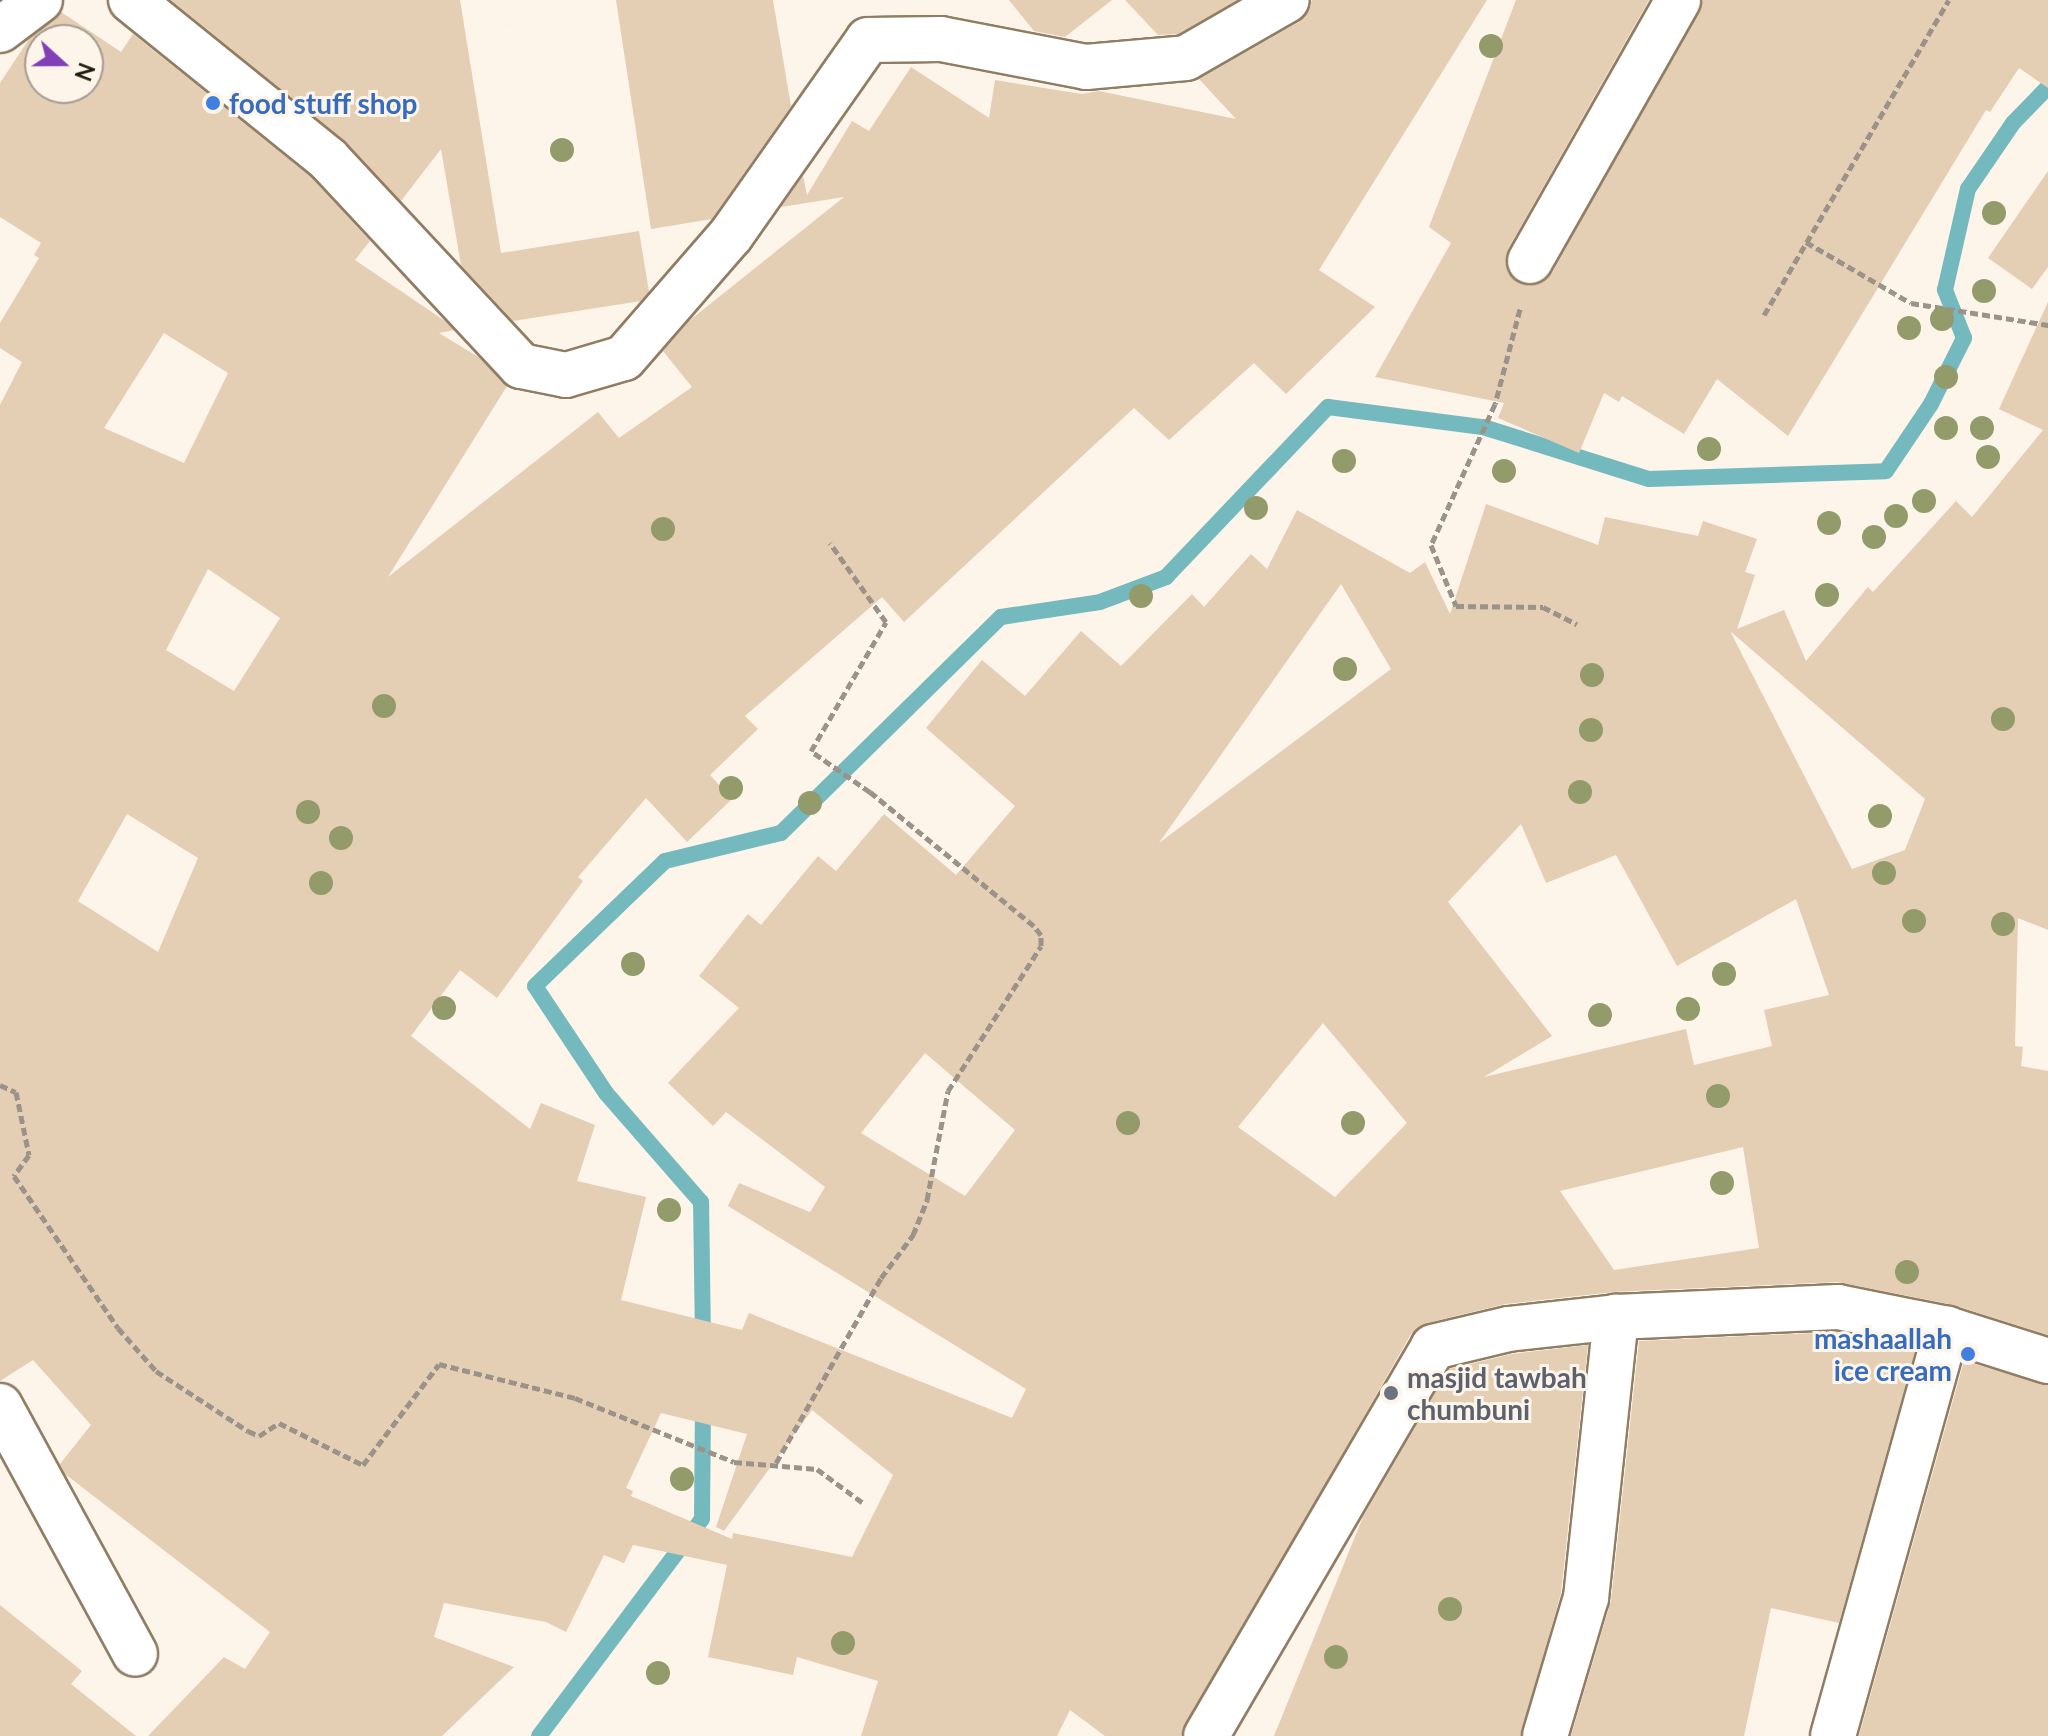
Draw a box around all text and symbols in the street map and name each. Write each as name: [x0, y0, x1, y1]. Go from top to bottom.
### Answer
north arrow: [24, 24, 104, 104]
text: N: [69, 59, 101, 85]
place label: food stuff shop: [229, 86, 418, 120]
marker: food stuff shop: [204, 94, 222, 112]
place label: mashaallah ice cream: [1814, 1321, 1952, 1387]
marker: mashaallah ice cream: [1959, 1345, 1977, 1363]
place label: masjid tawbah chumbuni: [1407, 1360, 1587, 1426]
marker: masjid tawbah chumbuni: [1382, 1384, 1400, 1402]

